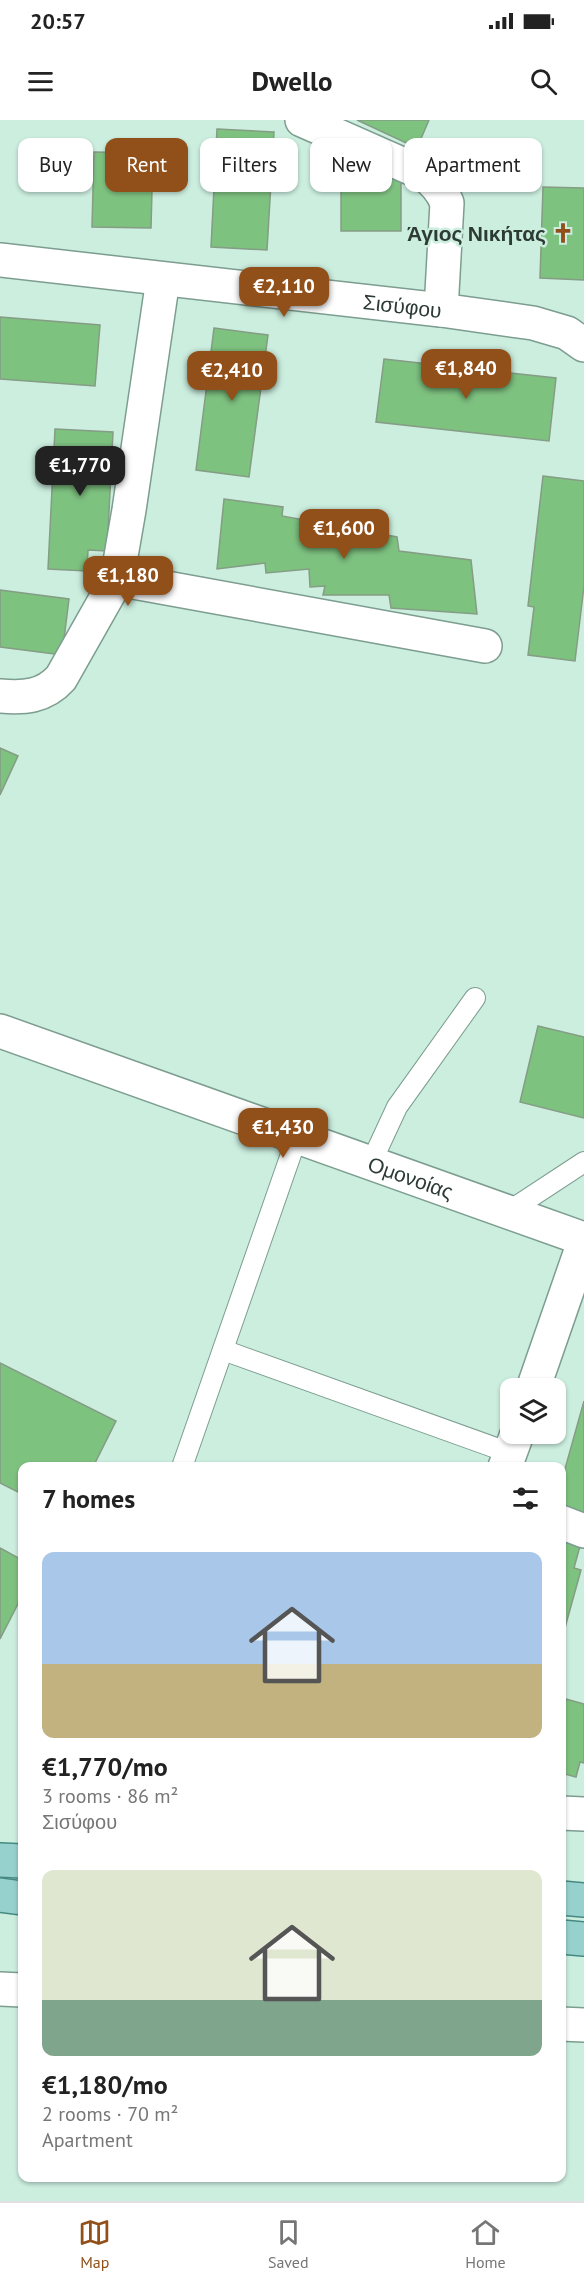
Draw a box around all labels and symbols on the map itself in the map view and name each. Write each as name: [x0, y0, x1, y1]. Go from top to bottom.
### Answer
place label: Άγιος Νικήτας: [407, 220, 546, 247]
church icon: Άγιος Νικήτας: [551, 221, 575, 245]
pin: €2,110: [235, 267, 333, 318]
street label: Σισύφου: [362, 288, 443, 323]
pin: €1,840: [417, 349, 515, 400]
pin: €2,410: [183, 351, 281, 402]
pin: €1,770: [31, 446, 129, 497]
pin: €1,600: [295, 509, 393, 560]
pin: €1,180: [79, 556, 177, 607]
pin: €1,430: [234, 1108, 332, 1159]
street label: Ομονοίας: [364, 1150, 457, 1205]

